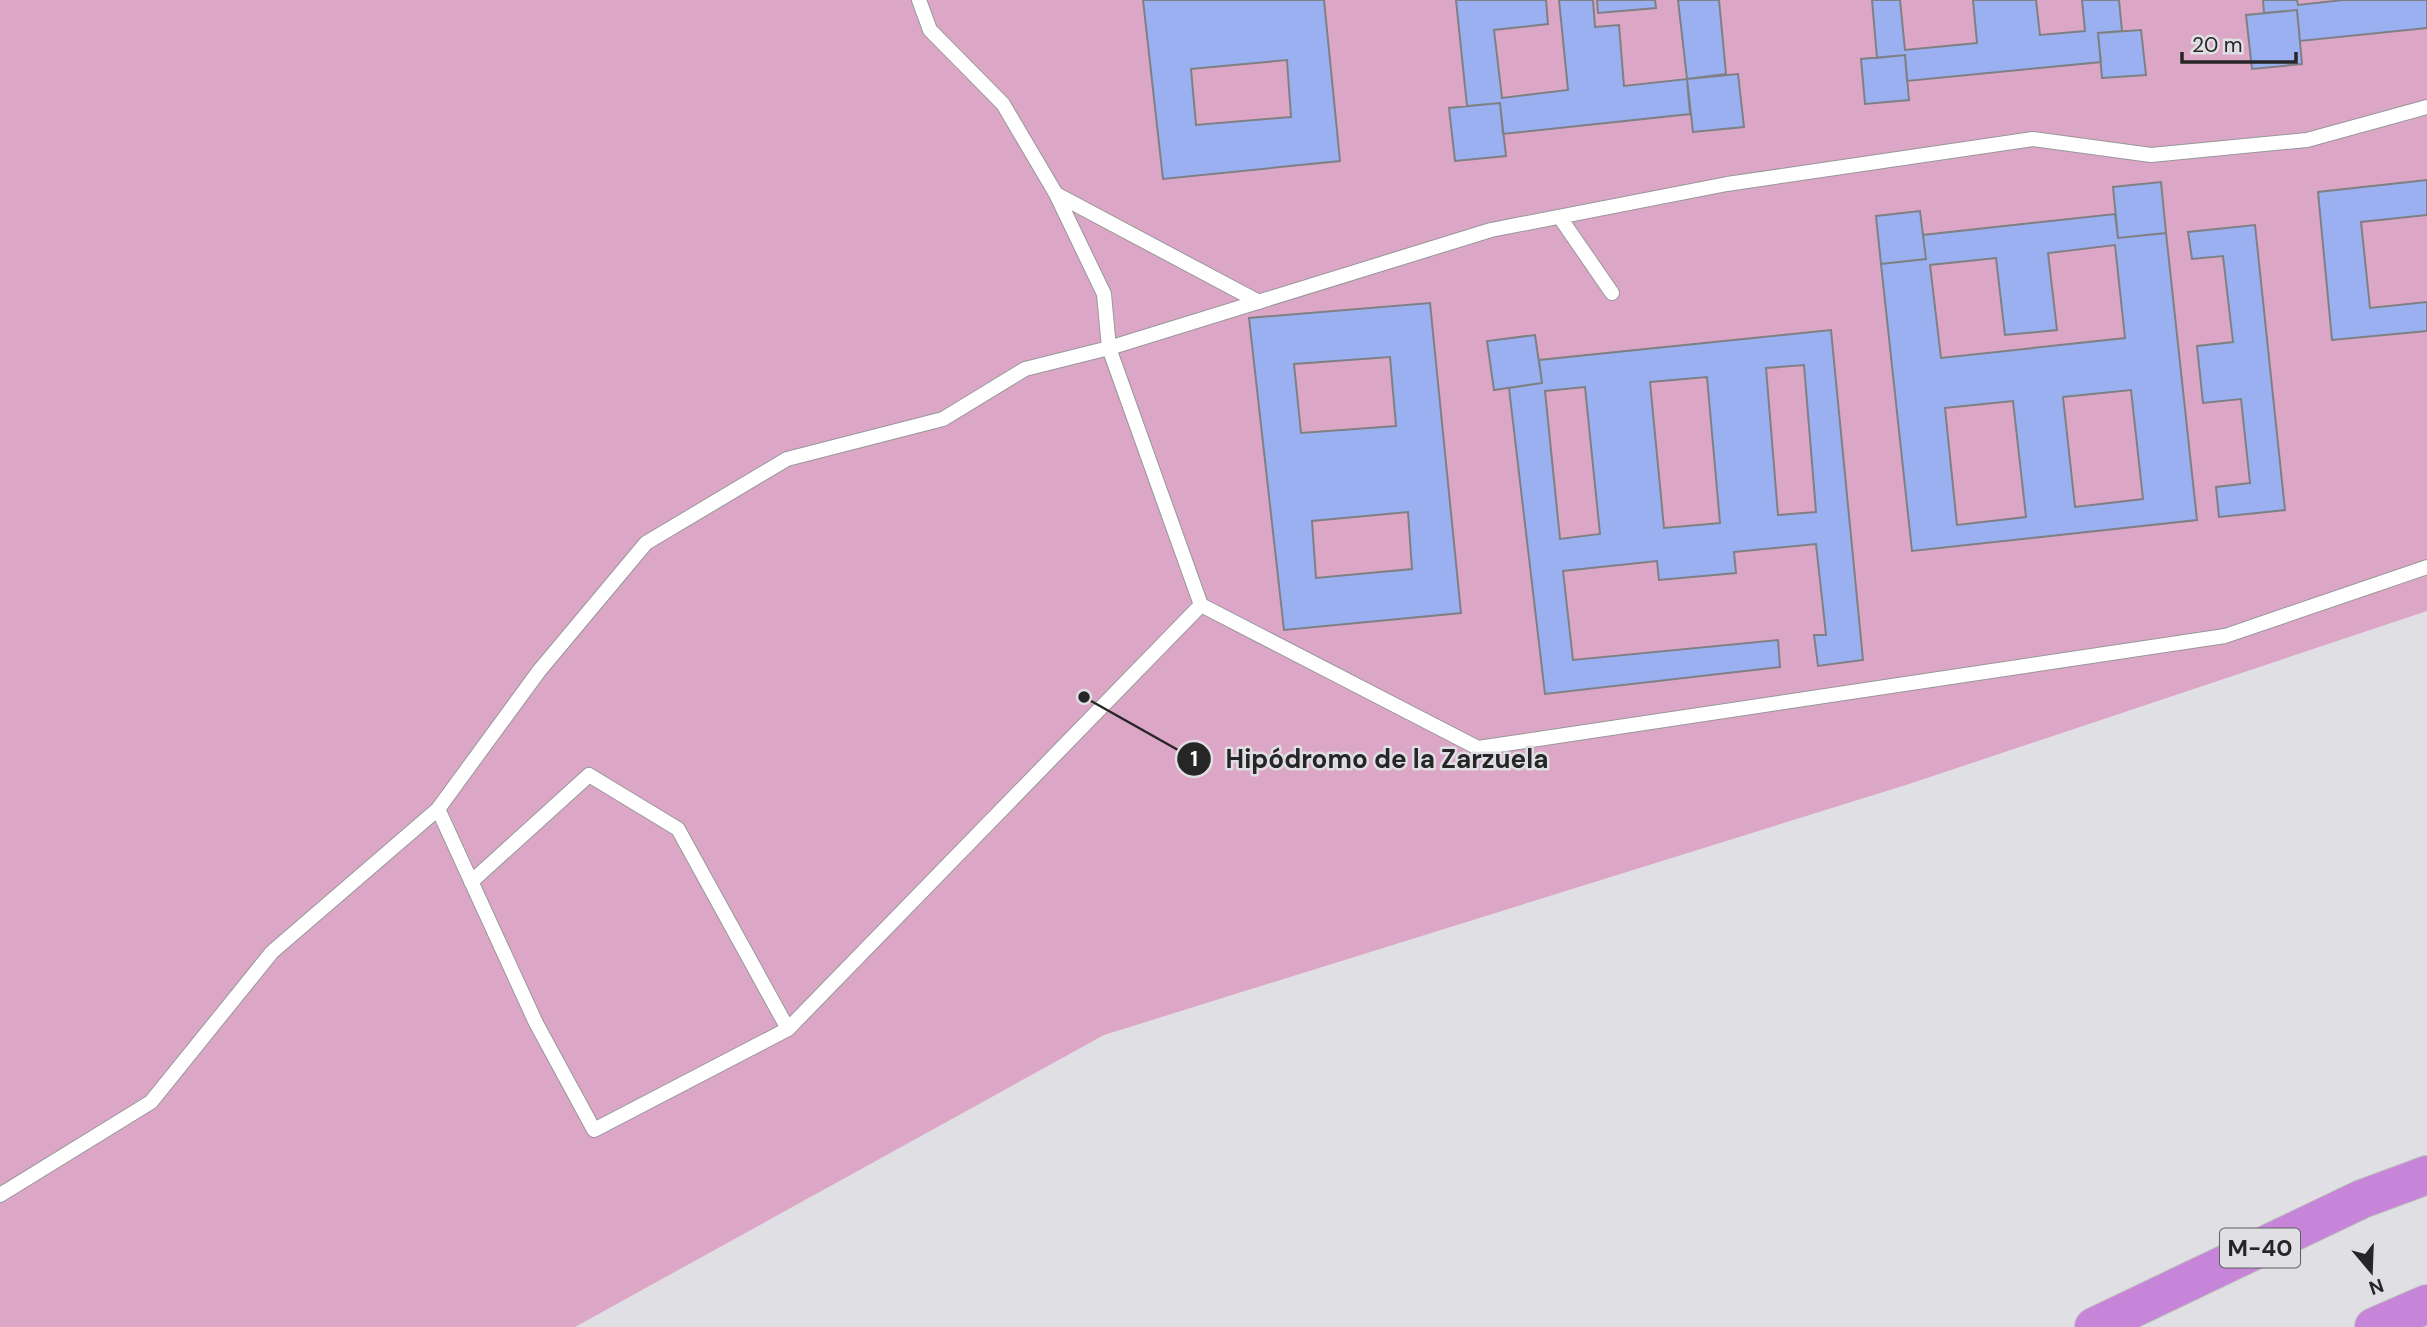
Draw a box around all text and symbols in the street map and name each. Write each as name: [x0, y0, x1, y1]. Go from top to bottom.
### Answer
scale bar: [2182, 21, 2296, 65]
text: 20 m: [2192, 31, 2243, 59]
callout: Hipódromo de la Zarzuela: [1176, 735, 1562, 782]
text: Hipódromo de la Zarzuela: [1226, 742, 1548, 776]
text: 1: [1190, 745, 1198, 773]
road number: M-40: [2220, 1228, 2300, 1268]
north arrow: [2336, 1236, 2406, 1306]
text: N: [2366, 1273, 2387, 1301]

